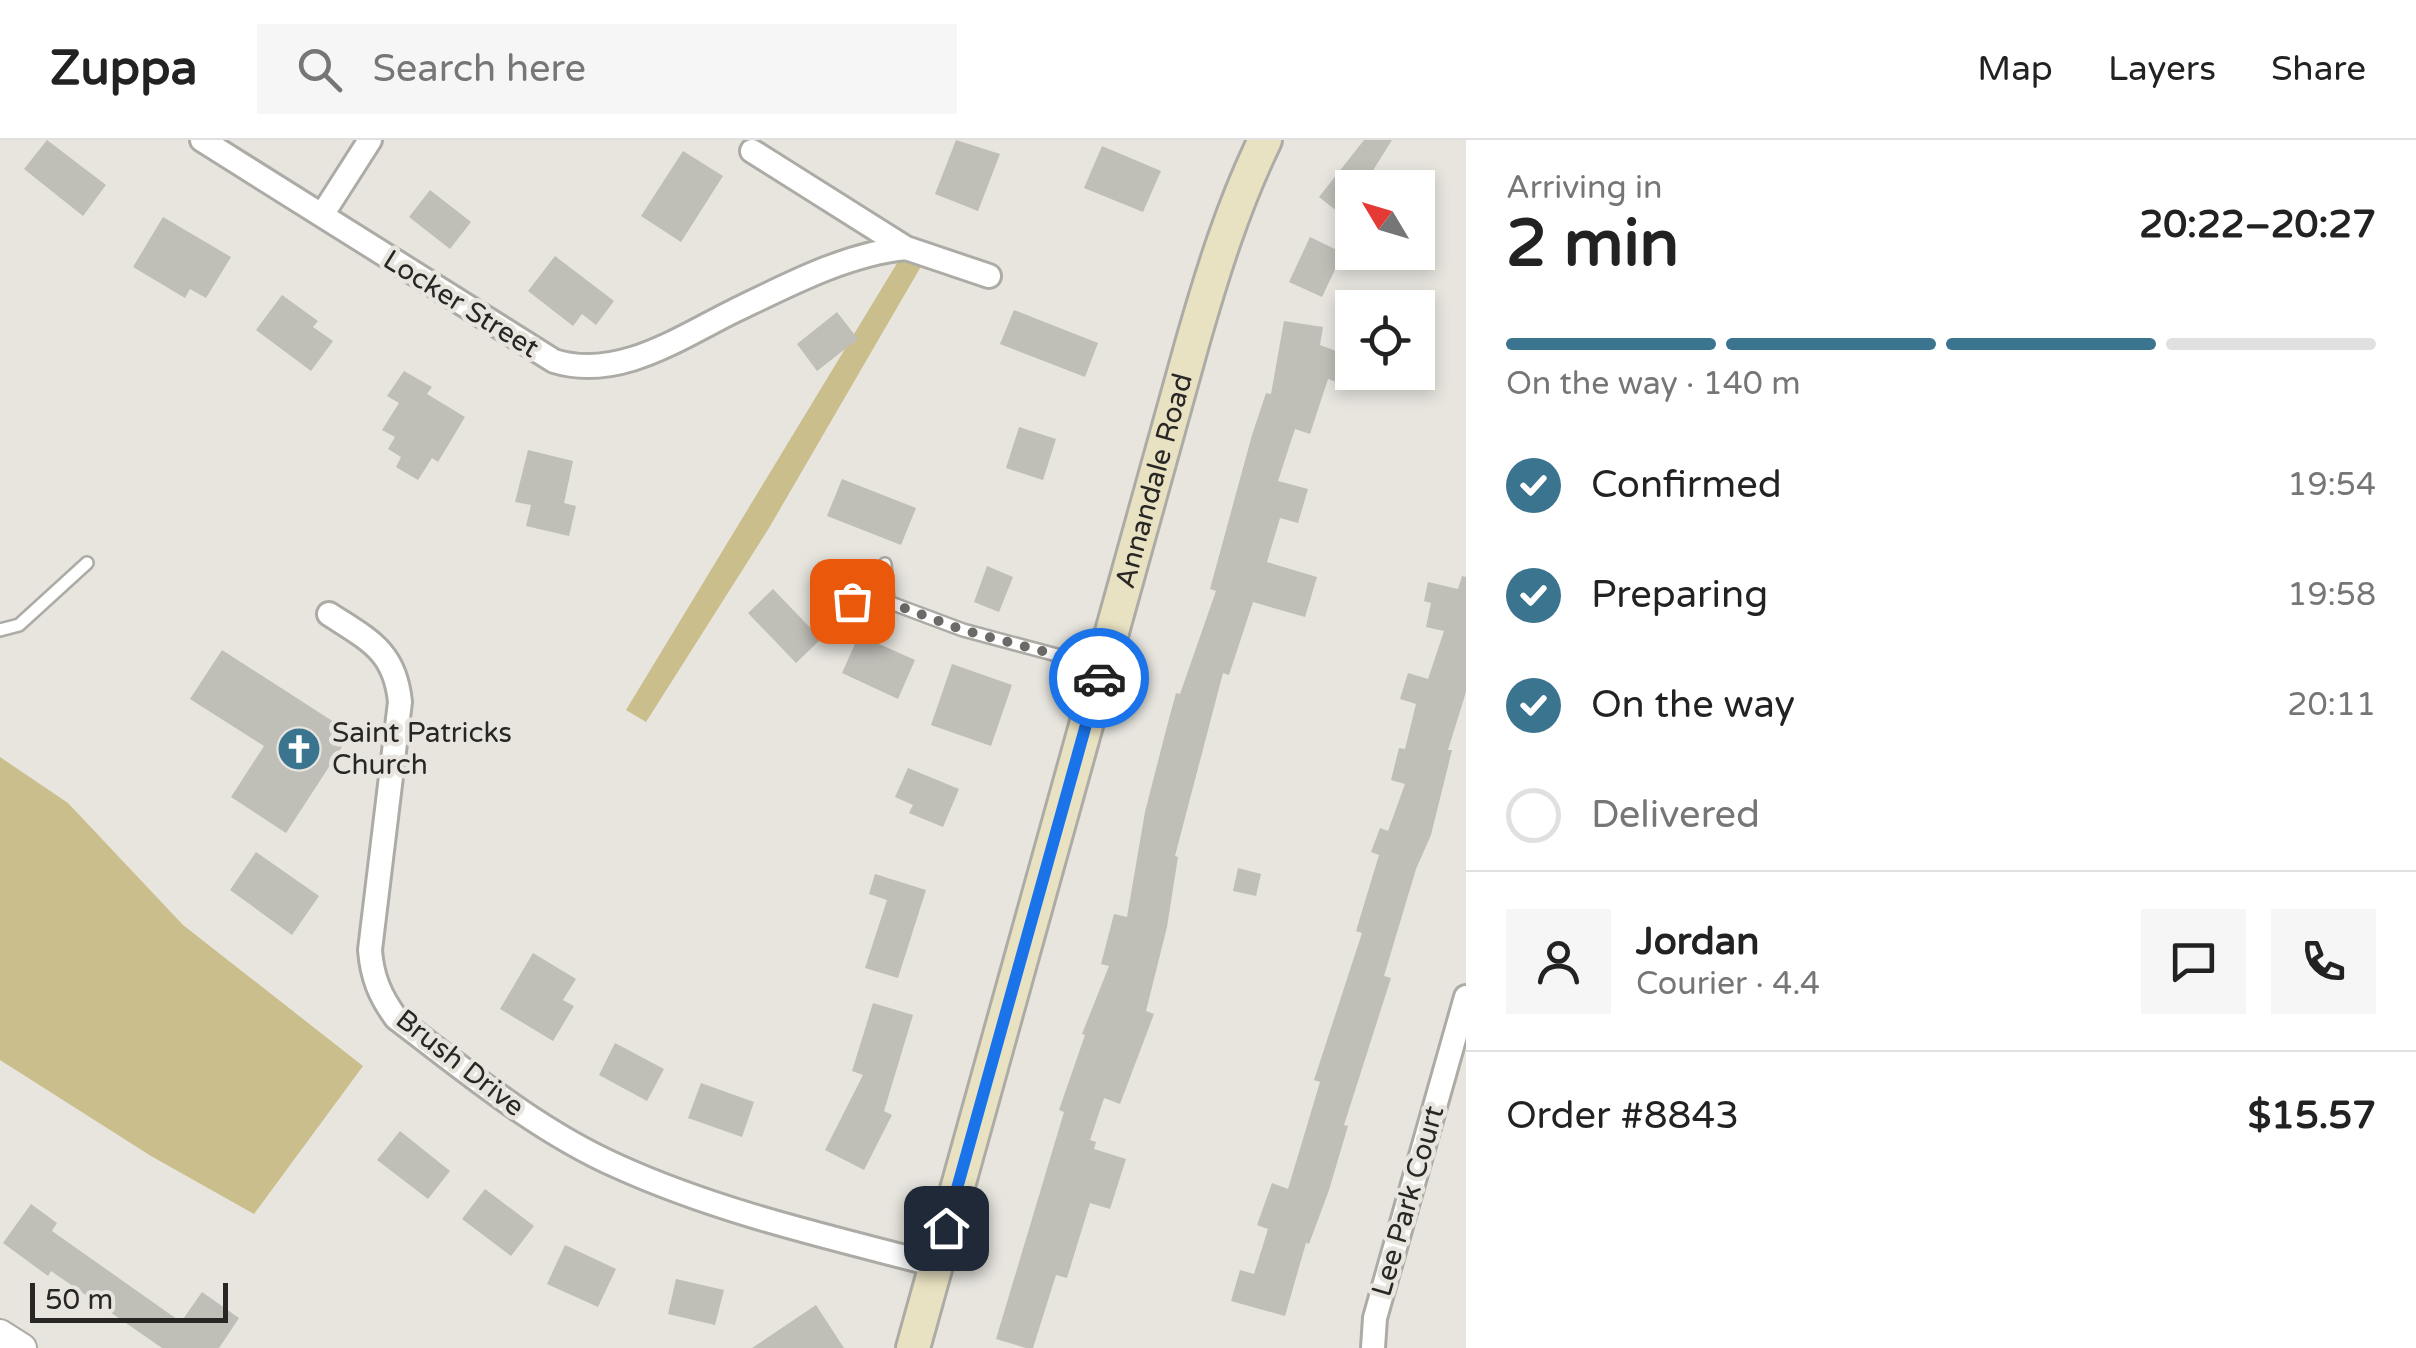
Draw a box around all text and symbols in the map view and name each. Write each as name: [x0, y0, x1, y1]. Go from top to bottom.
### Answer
search box: [257, 24, 957, 114]
text: Zuppa: [50, 40, 197, 98]
icon: search: [292, 42, 347, 97]
text: Search here: [372, 46, 586, 92]
text: Map: [1977, 48, 2053, 90]
text: Layers: [2108, 48, 2216, 90]
text: Share: [2271, 48, 2366, 90]
text: Arriving in: [1506, 169, 1663, 207]
north arrow: [1335, 170, 1435, 270]
map controls: [1335, 170, 1435, 390]
text: 20:22–20:27: [2139, 202, 2376, 248]
text: 2 min: [1506, 205, 1679, 284]
street label: Locker Street: [377, 243, 545, 365]
button: locate: [1335, 290, 1435, 390]
text: On the way · 140 m: [1506, 365, 1801, 403]
street label: Annandale Road: [1108, 370, 1200, 592]
icon: check: [1506, 458, 1561, 513]
text: Confirmed: [1591, 462, 1782, 508]
text: 19:54: [2287, 466, 2376, 504]
pin: [810, 559, 895, 644]
icon: check: [1506, 568, 1561, 623]
text: Preparing: [1591, 572, 1768, 618]
icon: bag: [825, 574, 880, 629]
text: 19:58: [2287, 576, 2376, 614]
courier: [1049, 628, 1149, 728]
icon: car: [1072, 651, 1127, 706]
icon: check: [1506, 678, 1561, 733]
text: On the way: [1591, 682, 1795, 728]
text: 20:11: [2287, 686, 2376, 724]
place label: Saint Patricks Church: [332, 716, 512, 782]
church icon: Saint Patricks Church: [276, 726, 322, 772]
text: Delivered: [1591, 792, 1760, 838]
button: person: [1506, 909, 1611, 1014]
button: chat: [2141, 909, 2246, 1014]
button: phone: [2271, 909, 2376, 1014]
text: Jordan: [1636, 919, 1759, 965]
text: Courier · 4.4: [1636, 965, 1820, 1003]
street label: Brush Drive: [389, 1002, 531, 1124]
text: Order #8843: [1506, 1093, 1739, 1139]
text: $15.57: [2248, 1093, 2376, 1139]
street label: Lee Park Court: [1365, 1101, 1452, 1300]
pin: [904, 1186, 989, 1271]
icon: home: [919, 1201, 974, 1256]
scale bar: [30, 1278, 228, 1322]
text: 50 m: [45, 1283, 113, 1317]

